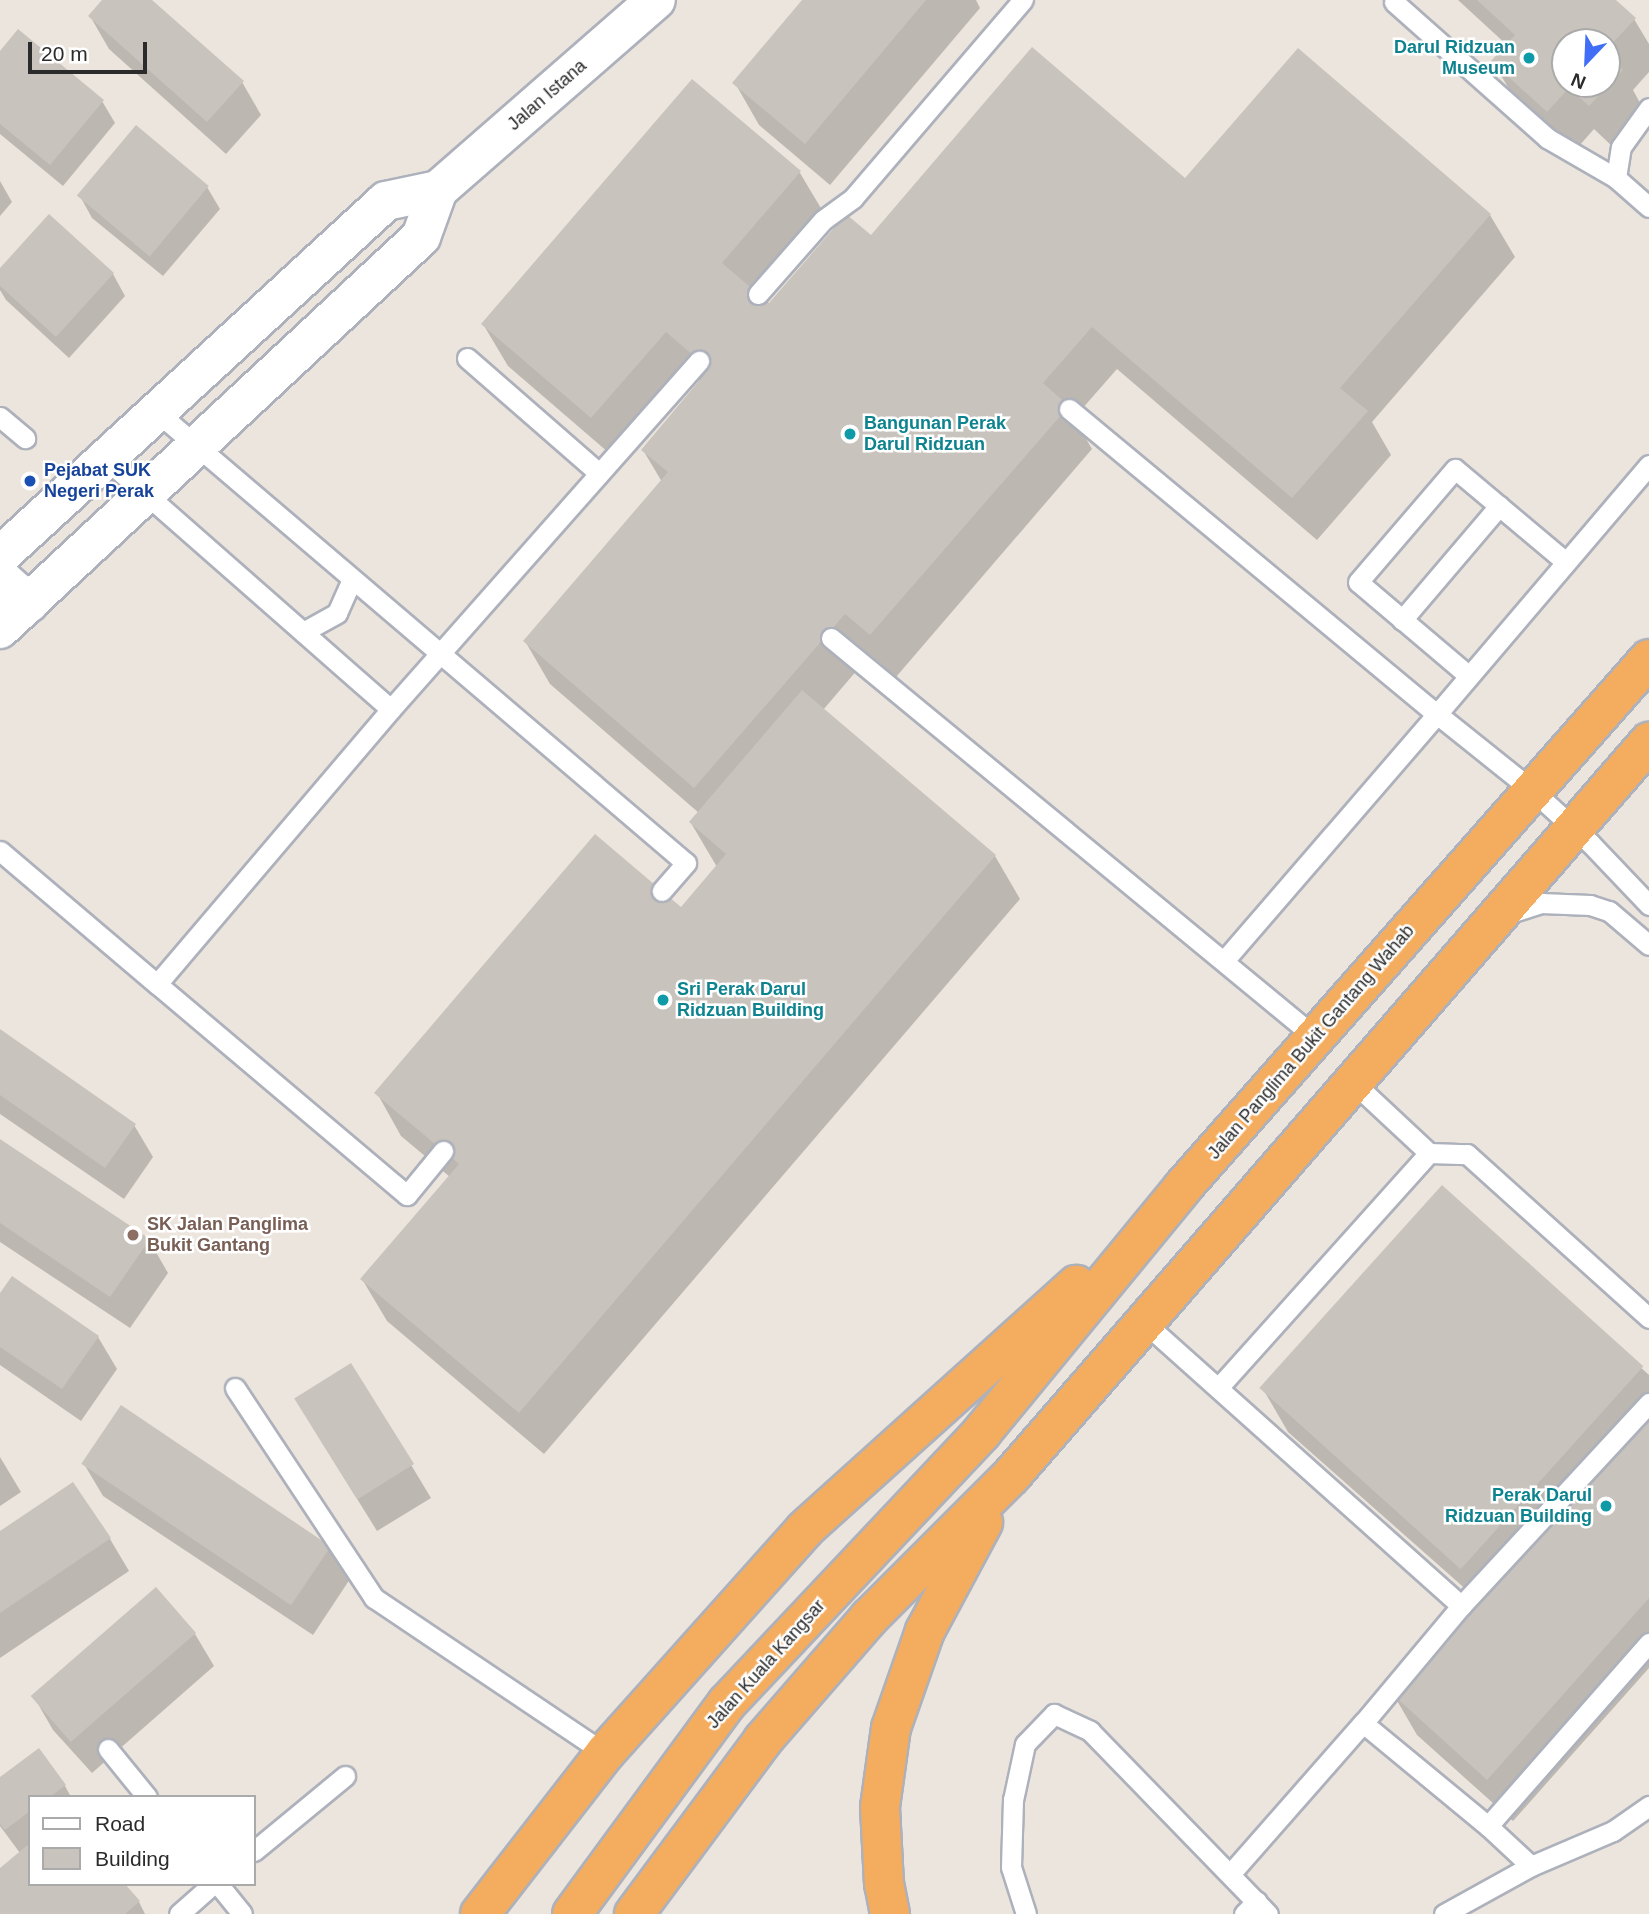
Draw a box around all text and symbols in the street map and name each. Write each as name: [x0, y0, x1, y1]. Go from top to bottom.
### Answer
scale bar: [32, 28, 150, 72]
north arrow: [1551, 28, 1621, 98]
place label: Darul Ridzuan Museum: [1394, 37, 1515, 80]
text: 20 m: [41, 42, 88, 65]
marker: Darul Ridzuan Museum: [1521, 50, 1537, 66]
street label: Jalan Istana: [503, 55, 591, 135]
text: N: [1568, 69, 1589, 93]
place label: Bangunan Perak Darul Ridzuan: [864, 413, 1006, 456]
marker: Bangunan Perak Darul Ridzuan: [842, 426, 858, 442]
place label: Pejabat SUK Negeri Perak: [44, 460, 154, 503]
marker: Pejabat SUK Negeri Perak: [22, 473, 38, 489]
street label: Jalan Panglima Bukit Gantang Wahab: [1203, 920, 1419, 1164]
place label: Sri Perak Darul Ridzuan Building: [677, 979, 824, 1021]
marker: Sri Perak Darul Ridzuan Building: [655, 992, 671, 1008]
place label: SK Jalan Panglima Bukit Gantang: [147, 1214, 308, 1256]
marker: SK Jalan Panglima Bukit Gantang: [125, 1227, 141, 1243]
place label: Perak Darul Ridzuan Building: [1445, 1485, 1592, 1528]
marker: Perak Darul Ridzuan Building: [1598, 1498, 1614, 1514]
street label: Jalan Kuala Kangsar: [702, 1595, 830, 1733]
legend: [28, 1795, 256, 1886]
text: Road: [95, 1812, 145, 1835]
text: Building: [95, 1847, 170, 1870]

